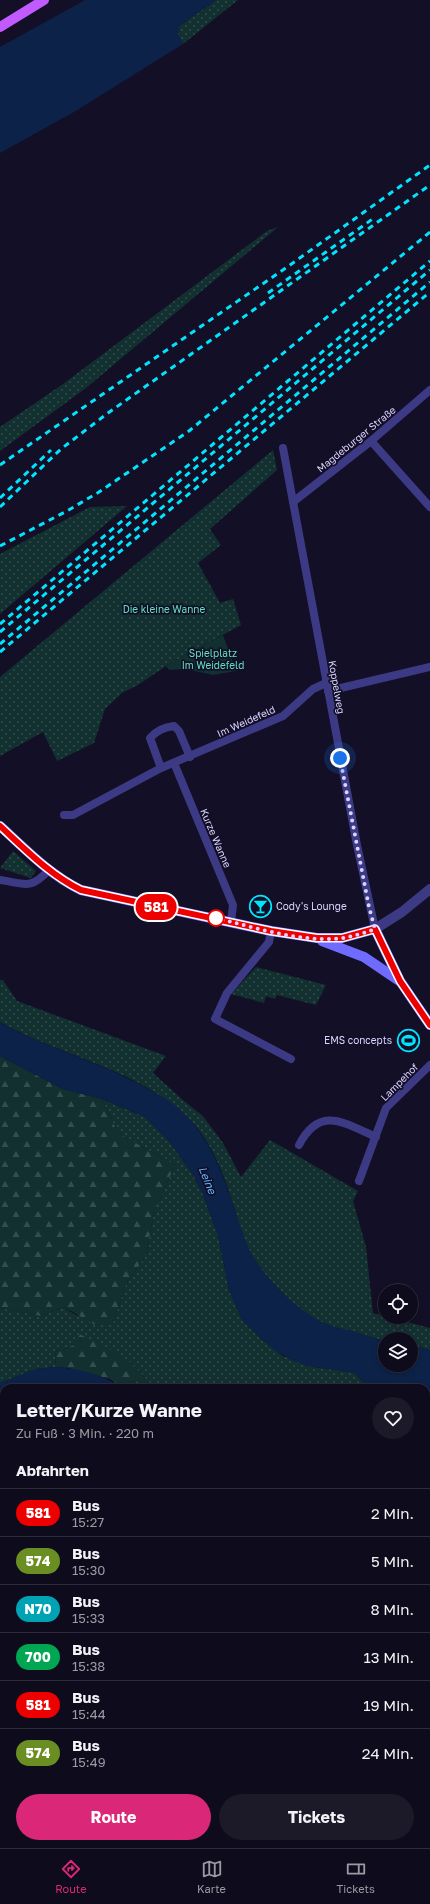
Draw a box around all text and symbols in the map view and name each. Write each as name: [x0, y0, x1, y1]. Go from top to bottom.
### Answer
street label: Magdeburger Straße: [314, 403, 398, 474]
park label: Die kleine Wanne: [123, 603, 205, 615]
park label: Spielplatz Im Weidefeld: [182, 647, 244, 671]
street label: Koppelweg: [326, 659, 348, 715]
street label: Im Weidefeld: [215, 703, 277, 739]
your location: [330, 748, 350, 768]
street label: Kurze Wanne: [198, 807, 234, 870]
bar icon: Cody's Lounge: [247, 893, 273, 919]
line badge: 581: [133, 894, 179, 920]
text: 581: [144, 898, 168, 915]
place label: Cody's Lounge: [276, 900, 347, 912]
unlabelled marker: [207, 909, 225, 927]
sports icon: EMS concepts: [395, 1027, 421, 1053]
place label: EMS concepts: [324, 1034, 392, 1046]
street label: Lampehof: [378, 1061, 420, 1103]
water label: Leine: [197, 1164, 220, 1197]
map controls: [378, 1284, 418, 1372]
button: locate: [378, 1284, 418, 1324]
button: layers: [378, 1332, 418, 1372]
button: heart: [372, 1397, 414, 1439]
text: Letter/Kurze Wanne: [16, 1398, 202, 1421]
text: Zu Fuß · 3 Min. · 220 m: [16, 1425, 154, 1441]
text: Abfahrten: [16, 1461, 89, 1479]
text: Bus: [72, 1496, 100, 1514]
text: 581: [26, 1504, 50, 1521]
text: 2 Min.: [371, 1504, 414, 1522]
text: 15:27: [72, 1514, 104, 1530]
text: Bus: [72, 1544, 100, 1562]
text: 574: [26, 1552, 50, 1569]
text: 5 Min.: [371, 1552, 414, 1570]
text: 15:30: [72, 1562, 105, 1578]
text: Bus: [72, 1592, 100, 1610]
text: N70: [24, 1600, 52, 1617]
text: 8 Min.: [370, 1600, 414, 1618]
text: 15:33: [72, 1610, 105, 1626]
text: Bus: [72, 1640, 100, 1658]
text: 700: [25, 1648, 51, 1665]
text: 13 Min.: [364, 1648, 414, 1666]
text: 15:38: [72, 1658, 105, 1674]
text: Bus: [72, 1688, 100, 1706]
text: 581: [26, 1696, 50, 1713]
text: 19 Min.: [363, 1696, 414, 1714]
text: 15:44: [72, 1706, 106, 1722]
text: Bus: [72, 1736, 100, 1754]
text: 574: [26, 1744, 50, 1761]
text: 24 Min.: [362, 1744, 414, 1762]
text: 15:49: [72, 1754, 106, 1770]
button: Route: [16, 1794, 211, 1840]
button: Tickets: [219, 1794, 414, 1840]
tab: Route: [55, 1858, 87, 1895]
tab: Karte: [197, 1858, 226, 1895]
tab: Tickets: [336, 1858, 375, 1895]

